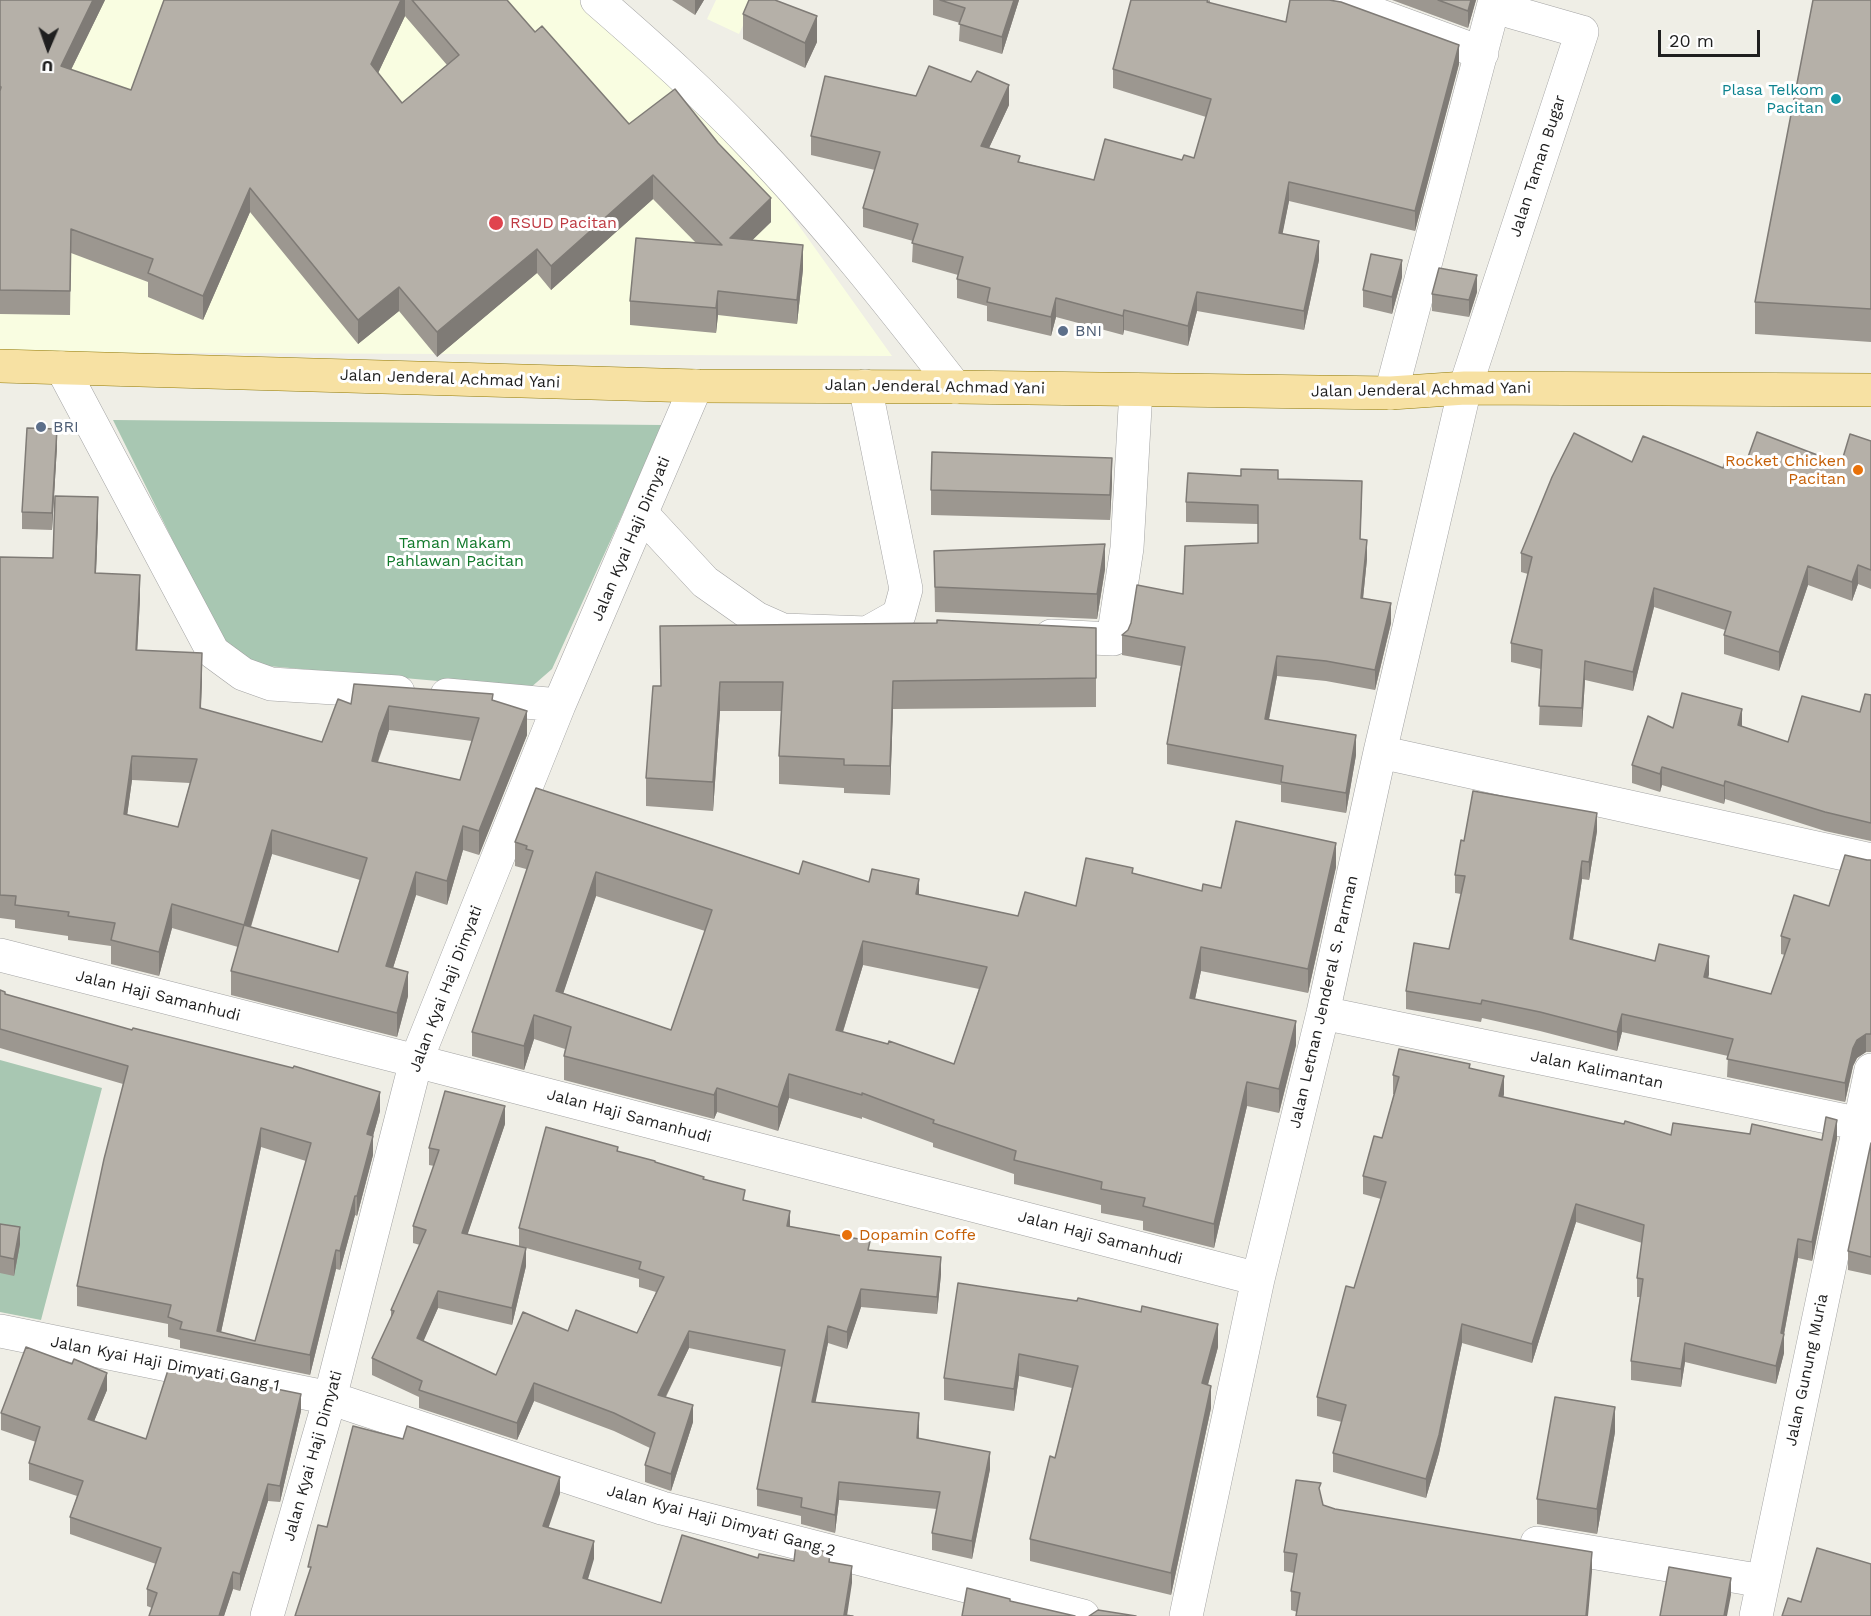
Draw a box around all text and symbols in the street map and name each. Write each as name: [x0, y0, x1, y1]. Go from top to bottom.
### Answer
north arrow: [18, 18, 78, 78]
scale bar: [1661, 18, 1763, 56]
text: 20 m: [1669, 30, 1714, 51]
text: U: [41, 57, 53, 76]
place label: Plasa Telkom Pacitan: [1722, 80, 1824, 118]
marker: Plasa Telkom Pacitan: [1829, 92, 1843, 106]
street label: Jalan Taman Bugar: [1506, 93, 1570, 239]
place label: RSUD Pacitan: [510, 213, 617, 233]
marker: RSUD Pacitan: [487, 214, 505, 232]
place label: BNI: [1075, 321, 1102, 341]
marker: BNI: [1056, 324, 1070, 338]
street label: Jalan Jenderal Achmad Yani: [340, 366, 560, 392]
street label: Jalan Jenderal Achmad Yani: [825, 375, 1045, 399]
street label: Jalan Jenderal Achmad Yani: [1311, 378, 1531, 402]
place label: BRI: [53, 417, 79, 437]
marker: BRI: [34, 420, 48, 434]
place label: Rocket Chicken Pacitan: [1725, 451, 1846, 489]
street label: Jalan Kyai Haji Dimyati: [588, 454, 674, 624]
marker: Rocket Chicken Pacitan: [1851, 463, 1865, 477]
park label: Taman Makam Pahlawan Pacitan: [386, 533, 524, 571]
street label: Jalan Letnan Jenderal S. Parman: [1286, 874, 1362, 1130]
street label: Jalan Kyai Haji Dimyati: [405, 903, 487, 1075]
street label: Jalan Haji Samanhudi: [74, 966, 242, 1026]
street label: Jalan Kalimantan: [1529, 1047, 1665, 1093]
street label: Jalan Haji Samanhudi: [545, 1085, 713, 1147]
street label: Jalan Haji Samanhudi: [1016, 1207, 1184, 1269]
place label: Dopamin Coffe: [859, 1225, 976, 1245]
marker: Dopamin Coffe: [840, 1228, 854, 1242]
street label: Jalan Gunung Muria: [1781, 1292, 1833, 1448]
street label: Jalan Kyai Haji Dimyati Gang 1: [49, 1332, 281, 1396]
street label: Jalan Kyai Haji Dimyati: [279, 1368, 347, 1544]
street label: Jalan Kyai Haji Dimyati Gang 2: [604, 1481, 838, 1561]

